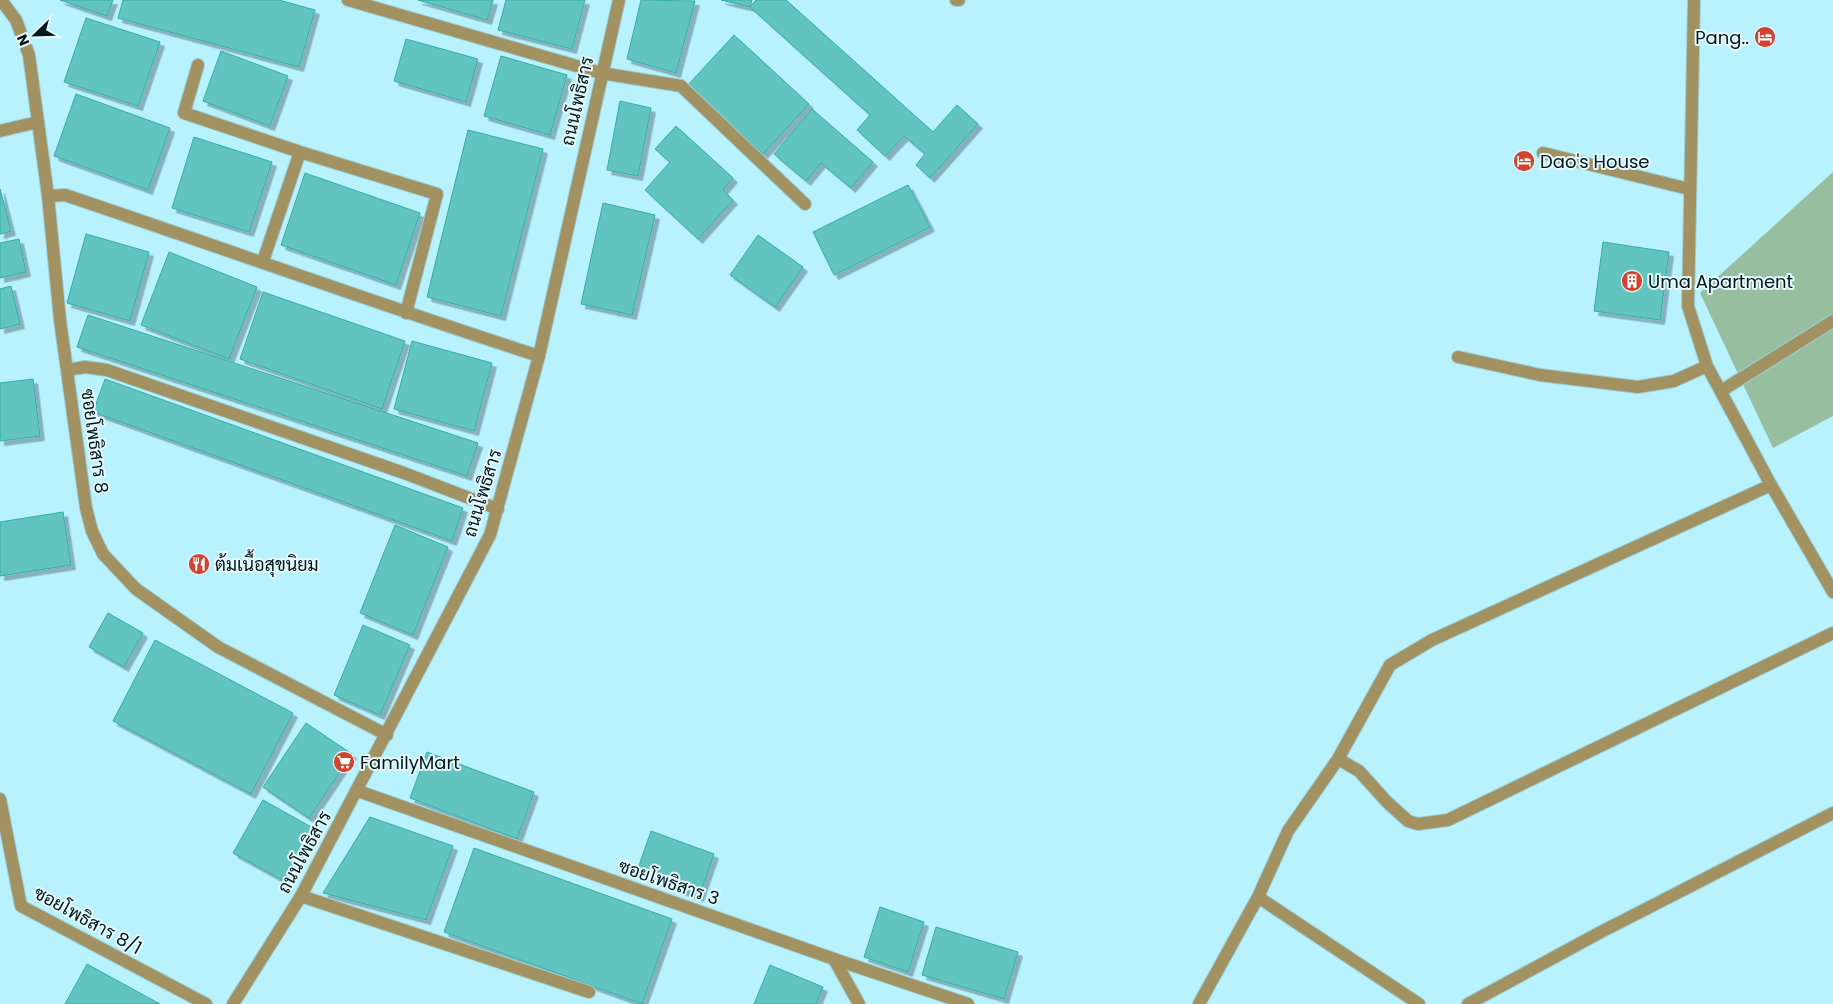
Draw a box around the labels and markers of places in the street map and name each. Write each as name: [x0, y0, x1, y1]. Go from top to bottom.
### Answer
place label: Pang..: [1695, 25, 1749, 50]
hotel icon: Pang..: [1753, 25, 1777, 49]
hotel icon: Dao's House: [1512, 149, 1536, 173]
place label: Dao's House: [1540, 149, 1650, 174]
building icon: Uma Apartment: [1620, 269, 1644, 293]
place label: Uma Apartment: [1648, 269, 1793, 294]
place label: ต้มเนื้อสุขนิยม: [215, 549, 319, 577]
restaurant icon: ต้มเนื้อสุขนิยม: [187, 552, 211, 576]
supermarket icon: FamilyMart: [332, 750, 356, 774]
place label: FamilyMart: [360, 750, 460, 775]

